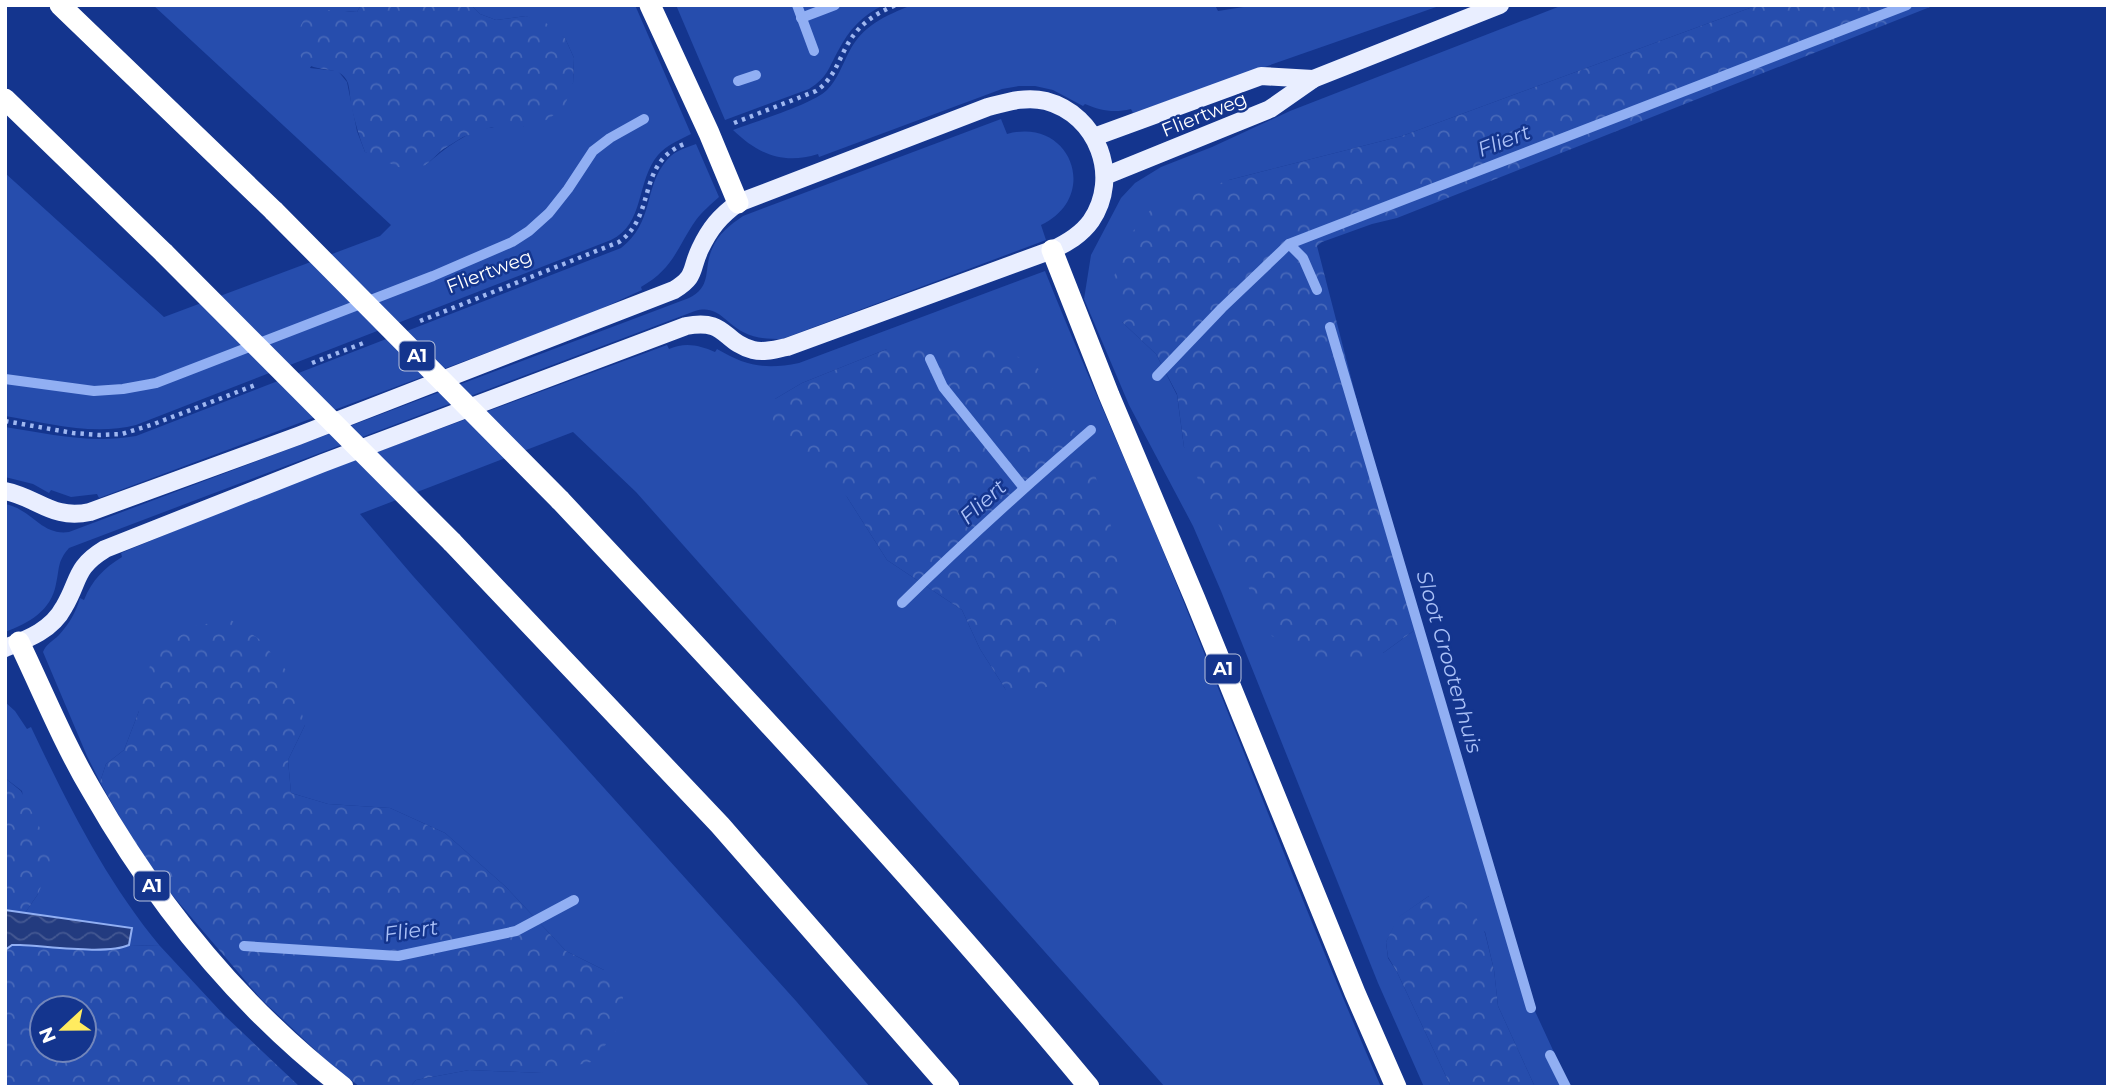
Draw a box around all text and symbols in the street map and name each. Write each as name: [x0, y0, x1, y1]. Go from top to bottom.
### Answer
street label: Fliertweg: [1158, 87, 1250, 142]
water label: Fliert: [1474, 119, 1534, 162]
street label: Fliertweg: [443, 245, 535, 298]
road number: A1: [400, 342, 434, 370]
water label: Fliert: [954, 474, 1012, 529]
water label: Sloot Grootenhuis: [1411, 568, 1488, 756]
road number: A1: [1206, 654, 1240, 684]
road number: A1: [134, 872, 170, 900]
water label: Fliert: [382, 914, 440, 947]
north arrow: [28, 994, 98, 1064]
text: N: [34, 1024, 61, 1047]

